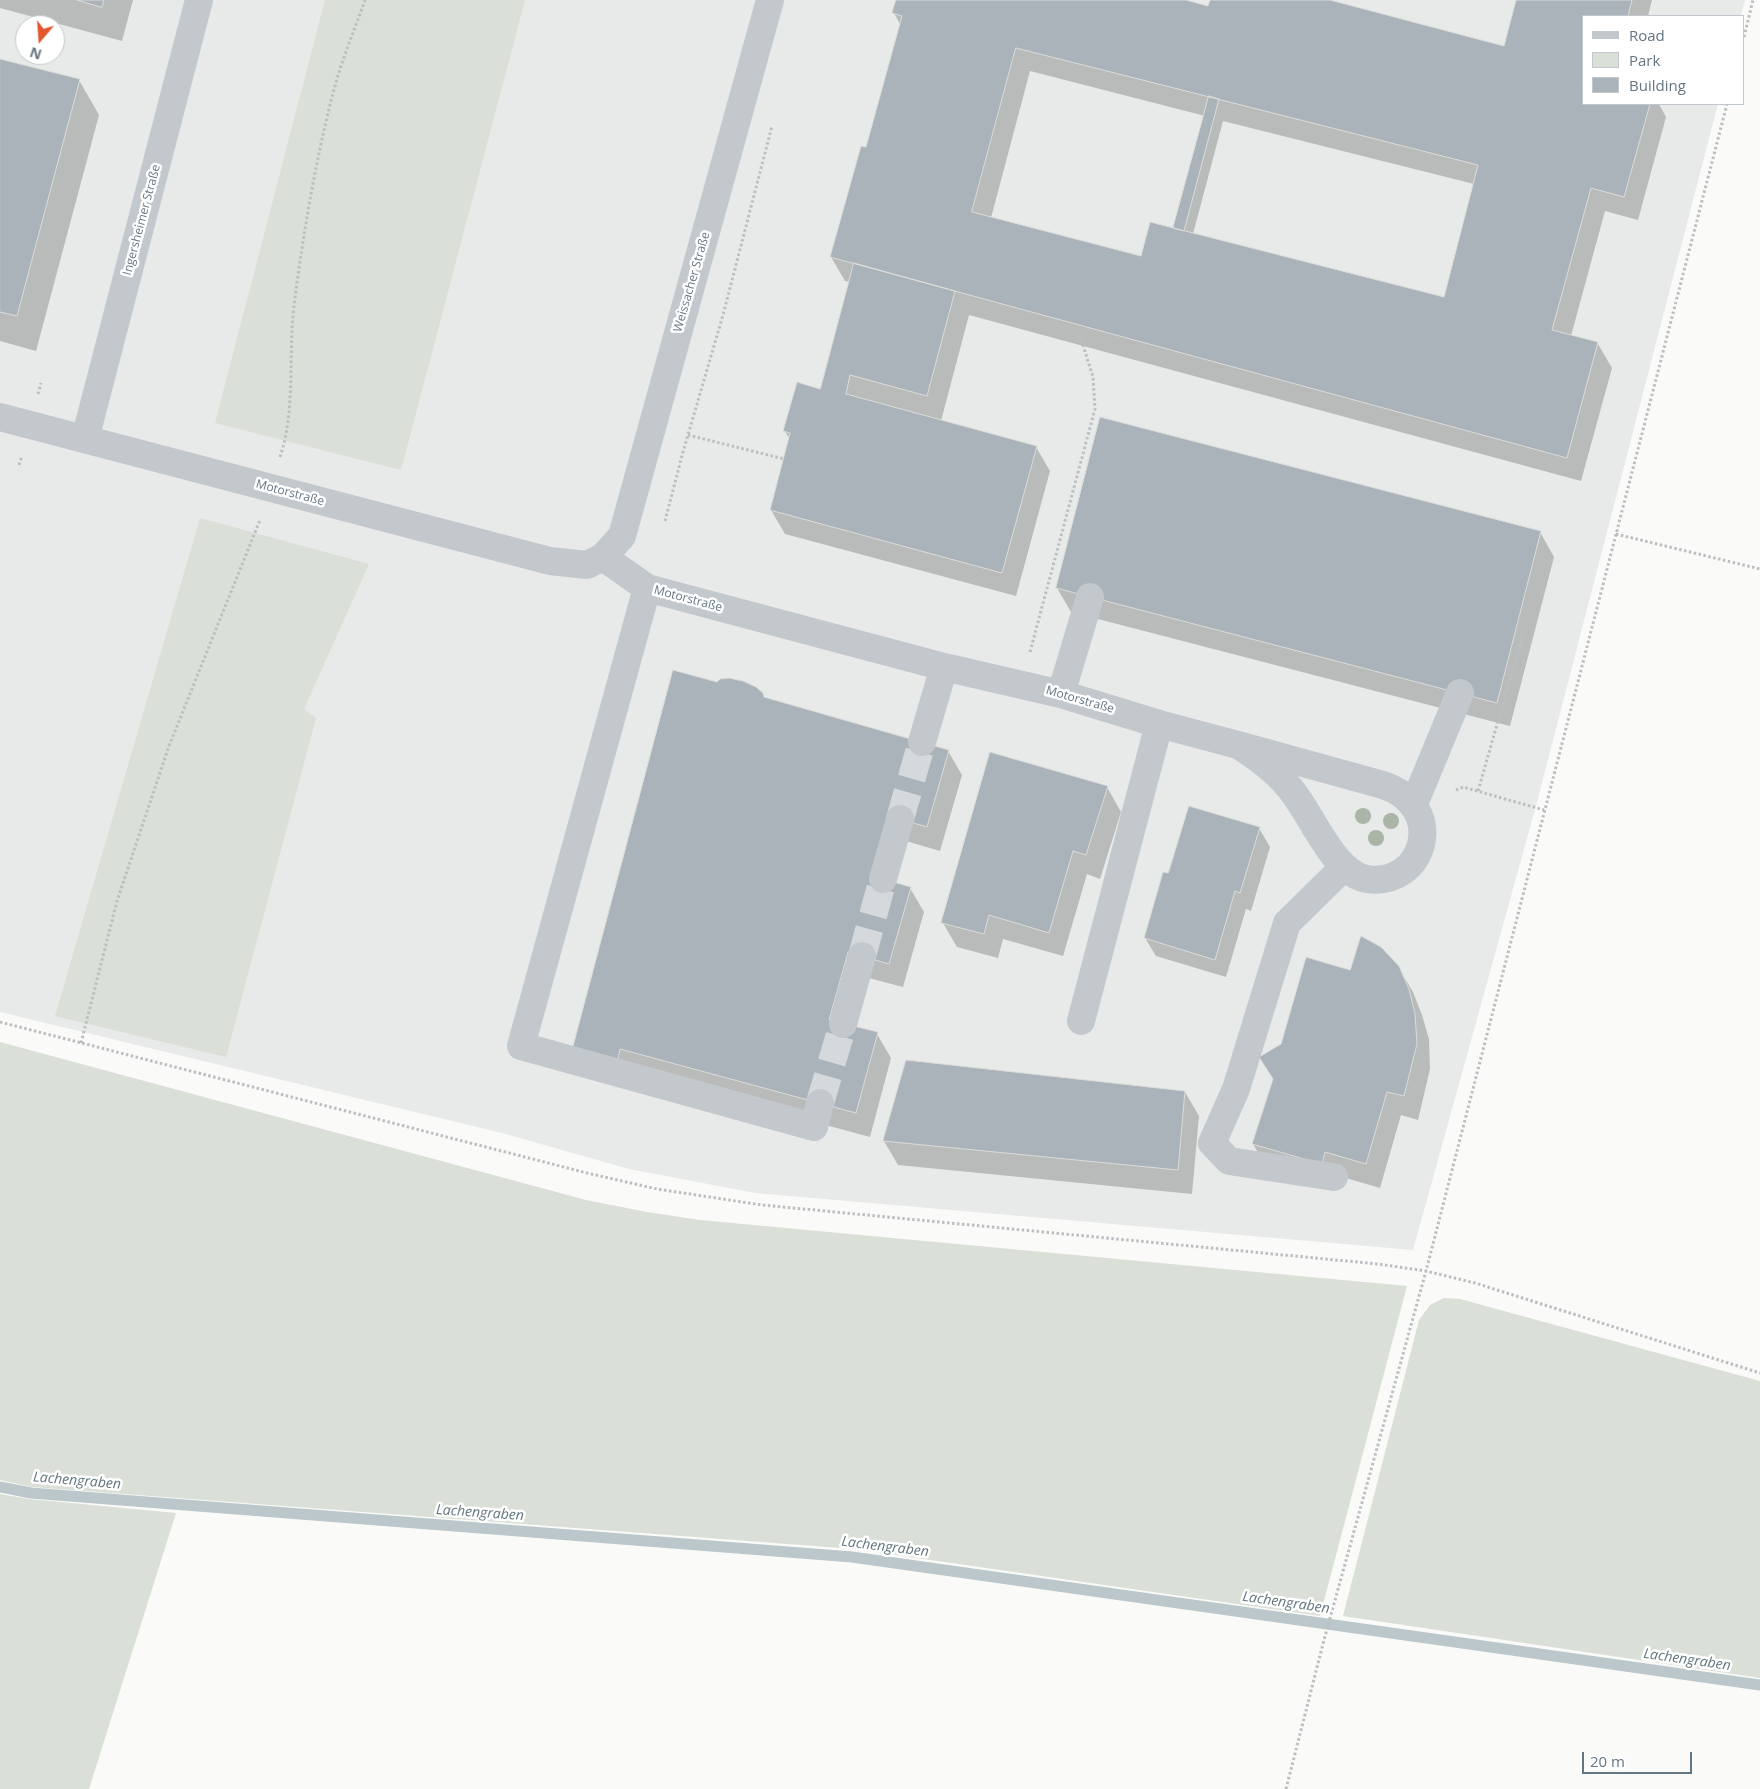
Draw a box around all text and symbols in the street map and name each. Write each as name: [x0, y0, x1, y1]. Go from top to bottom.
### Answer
north arrow: [15, 15, 65, 65]
legend: [1582, 15, 1745, 105]
text: Road: [1629, 25, 1665, 45]
text: N: [27, 43, 44, 65]
text: Park: [1629, 50, 1660, 70]
text: Building: [1629, 75, 1686, 95]
street label: Ingersheimer Straße: [120, 163, 164, 277]
street label: Weissacher Straße: [671, 230, 713, 334]
street label: Motorstraße: [254, 477, 326, 509]
street label: Motorstraße: [652, 583, 724, 615]
street label: Motorstraße: [1044, 683, 1116, 717]
water label: Lachengraben: [32, 1469, 122, 1493]
water label: Lachengraben: [436, 1502, 524, 1524]
water label: Lachengraben: [840, 1533, 930, 1561]
water label: Lachengraben: [1241, 1589, 1331, 1617]
water label: Lachengraben: [1642, 1646, 1732, 1674]
scale bar: [1585, 1742, 1695, 1774]
text: 20 m: [1590, 1751, 1625, 1771]

